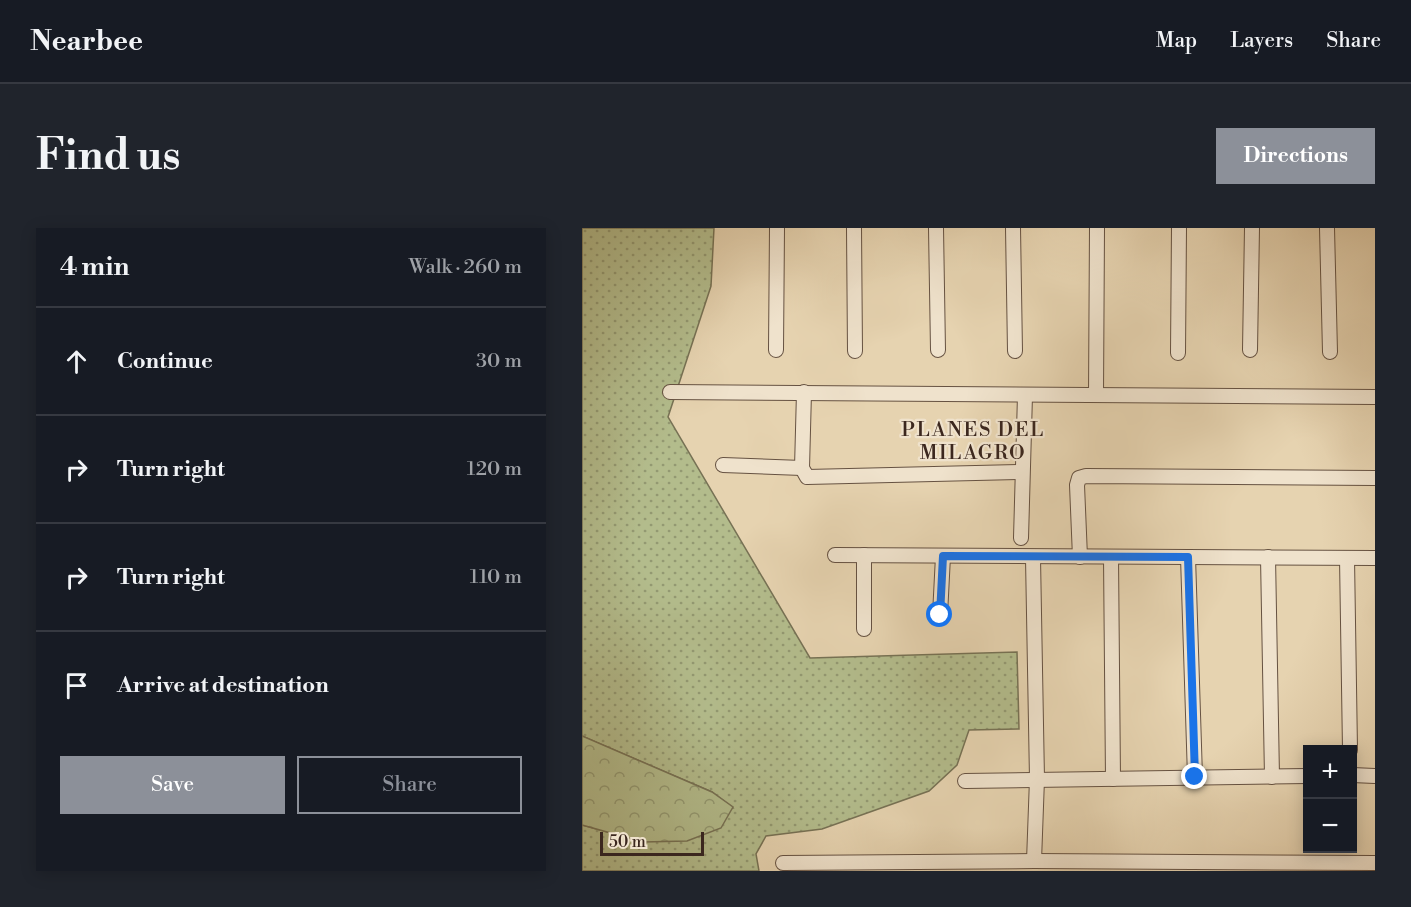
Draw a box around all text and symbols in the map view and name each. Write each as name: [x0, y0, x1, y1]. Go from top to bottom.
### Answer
text: Nearbee: [30, 24, 143, 59]
text: Map: [1156, 28, 1197, 54]
text: Layers: [1230, 28, 1293, 54]
text: Share: [1326, 28, 1381, 54]
button: Directions: [1216, 128, 1375, 184]
text: Find us: [36, 130, 180, 183]
text: 4 min: [60, 251, 130, 283]
text: Walk · 260 m: [409, 255, 522, 280]
icon: ahead: [60, 345, 93, 378]
text: Continue: [117, 348, 213, 375]
text: 30 m: [476, 349, 522, 374]
district label: PLANES DEL MILAGRO: [901, 418, 1045, 466]
icon: right: [60, 453, 93, 486]
text: Turn right: [117, 456, 225, 483]
text: 120 m: [467, 457, 522, 482]
icon: right: [60, 561, 93, 594]
text: Turn right: [117, 564, 225, 591]
text: 110 m: [470, 565, 522, 590]
route start: [926, 601, 952, 627]
icon: arrive: [60, 669, 93, 702]
text: Arrive at destination: [117, 672, 329, 699]
map controls: [1303, 745, 1357, 853]
button: +: [1303, 745, 1357, 799]
button: Save: [60, 756, 285, 814]
button: Share: [297, 756, 522, 814]
route end: [1181, 763, 1207, 789]
button: −: [1303, 799, 1357, 853]
scale bar: [600, 829, 704, 856]
text: 50 m: [609, 832, 646, 852]

